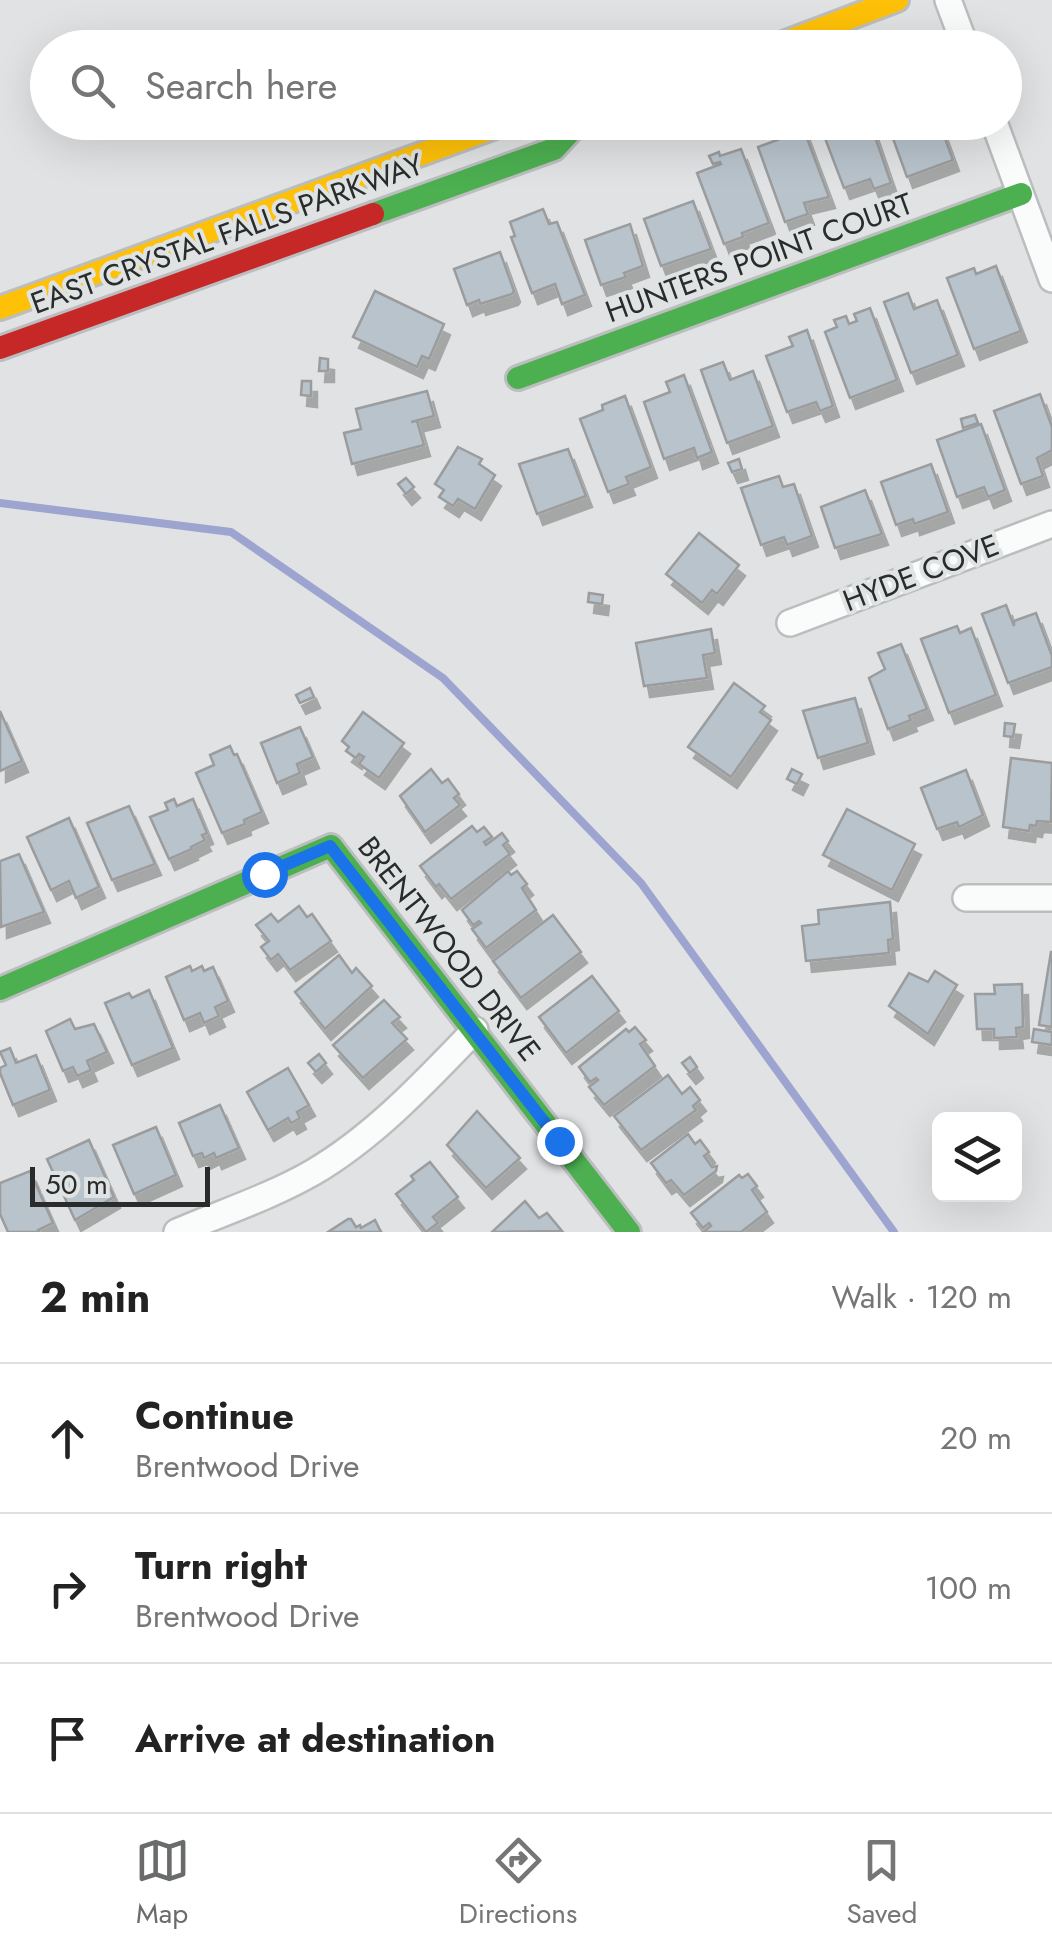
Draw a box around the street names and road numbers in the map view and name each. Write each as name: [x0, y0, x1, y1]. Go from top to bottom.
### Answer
street label: EAST CRYSTAL FALLS PARKWAY: [25, 142, 429, 325]
street label: HUNTERS POINT COURT: [599, 182, 918, 333]
street label: HYDE COVE: [837, 523, 1005, 622]
street label: BRENTWOOD DRIVE: [348, 827, 551, 1070]

